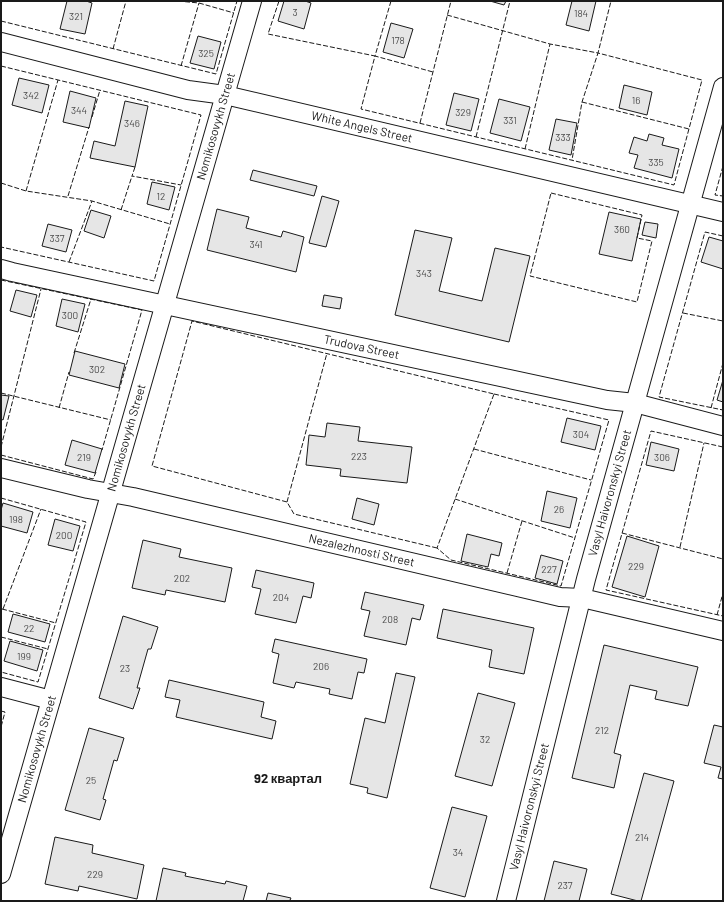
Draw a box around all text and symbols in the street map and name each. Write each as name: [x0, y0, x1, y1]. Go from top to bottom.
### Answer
house number: 3: [292, 6, 298, 18]
house number: 184: [574, 7, 588, 19]
house number: 321: [69, 10, 83, 22]
house number: 178: [391, 34, 405, 46]
house number: 325: [198, 47, 214, 59]
street label: Nomikosovykh Street: [193, 71, 237, 181]
house number: 342: [23, 89, 39, 101]
house number: 16: [632, 94, 640, 106]
house number: 344: [71, 104, 87, 116]
house number: 329: [455, 106, 471, 118]
street label: White Angels Street: [310, 108, 414, 145]
house number: 331: [503, 114, 517, 126]
house number: 346: [124, 117, 140, 129]
house number: 333: [555, 131, 571, 143]
house number: 335: [648, 156, 664, 168]
house number: 12: [157, 190, 165, 202]
house number: 360: [614, 223, 630, 235]
house number: 337: [49, 232, 65, 244]
house number: 341: [249, 238, 263, 250]
house number: 343: [416, 267, 432, 279]
house number: 300: [62, 309, 78, 321]
street label: Trudova Street: [323, 331, 401, 361]
house number: 302: [89, 363, 105, 375]
street label: Nomikosovykh Street: [103, 382, 148, 493]
house number: 304: [573, 428, 589, 440]
street label: Vasyl Haivoronskyi Street: [585, 428, 633, 558]
house number: 223: [351, 450, 367, 462]
house number: 219: [77, 451, 91, 463]
house number: 306: [654, 451, 670, 463]
house number: 26: [554, 503, 564, 515]
house number: 198: [9, 513, 23, 525]
house number: 200: [56, 529, 72, 541]
street label: Nezalezhnosti Street: [307, 530, 416, 569]
house number: 229: [628, 560, 644, 572]
house number: 227: [541, 563, 557, 575]
house number: 202: [174, 572, 190, 584]
house number: 204: [273, 591, 289, 603]
house number: 208: [382, 613, 398, 625]
house number: 22: [24, 622, 34, 634]
house number: 199: [17, 650, 31, 662]
house number: 206: [313, 660, 329, 672]
house number: 23: [120, 662, 130, 674]
street label: Nomikosovykh Street: [14, 693, 58, 804]
house number: 212: [595, 724, 609, 736]
house number: 32: [480, 733, 490, 745]
street label: Vasyl Haivoronskyi Street: [506, 741, 551, 872]
district label: 92 квартал: [254, 770, 322, 786]
house number: 25: [86, 774, 96, 786]
house number: 214: [635, 831, 649, 843]
house number: 34: [453, 846, 463, 858]
house number: 229: [87, 868, 103, 880]
house number: 237: [557, 879, 573, 891]

